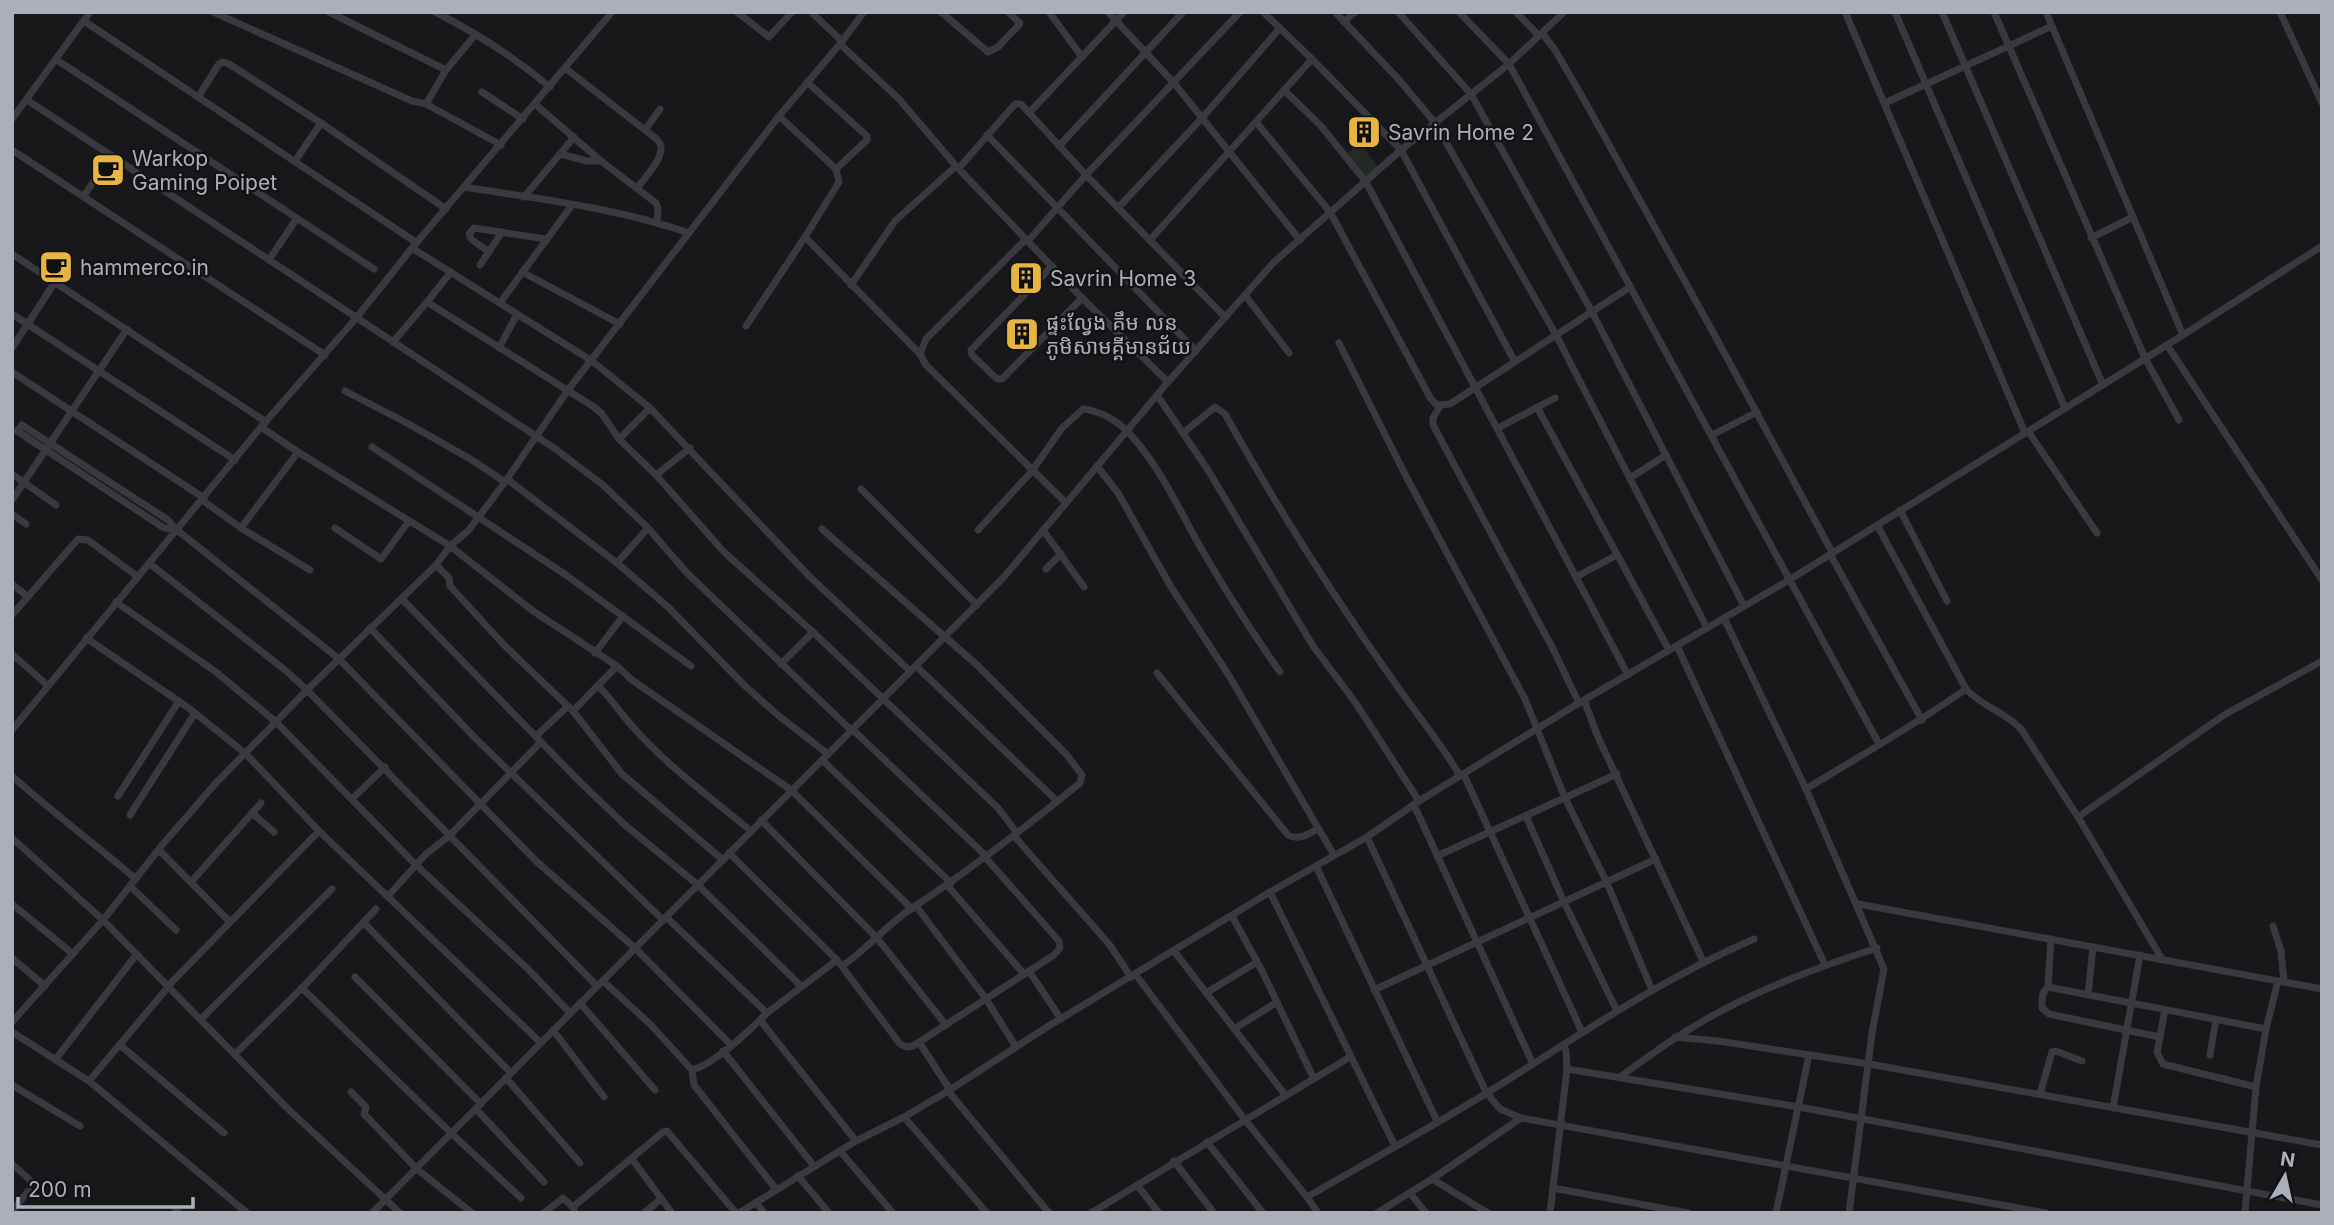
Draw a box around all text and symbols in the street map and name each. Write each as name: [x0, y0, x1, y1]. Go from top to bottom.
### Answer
building icon: Savrin Home 2: [1345, 113, 1383, 151]
place label: Savrin Home 2: [1388, 120, 1534, 145]
place label: Warkop Gaming Poipet: [132, 146, 277, 195]
cafe icon: Warkop Gaming Poipet: [89, 151, 127, 189]
cafe icon: hammerco.in: [37, 248, 75, 286]
place label: hammerco.in: [80, 255, 209, 280]
building icon: Savrin Home 3: [1007, 259, 1045, 297]
place label: Savrin Home 3: [1050, 266, 1196, 291]
place label: ផ្ទះល្វែង គឹម លន ភូមិសាមគ្គីមានជ័យ: [1046, 310, 1191, 360]
building icon: ផ្ទះល្វែង គឹម លន ភូមិសាមគ្គីមានជ័យ: [1003, 315, 1041, 353]
north arrow: [2250, 1141, 2320, 1211]
text: N: [2279, 1147, 2297, 1172]
scale bar: [18, 1166, 192, 1210]
text: 200 m: [28, 1177, 92, 1202]

